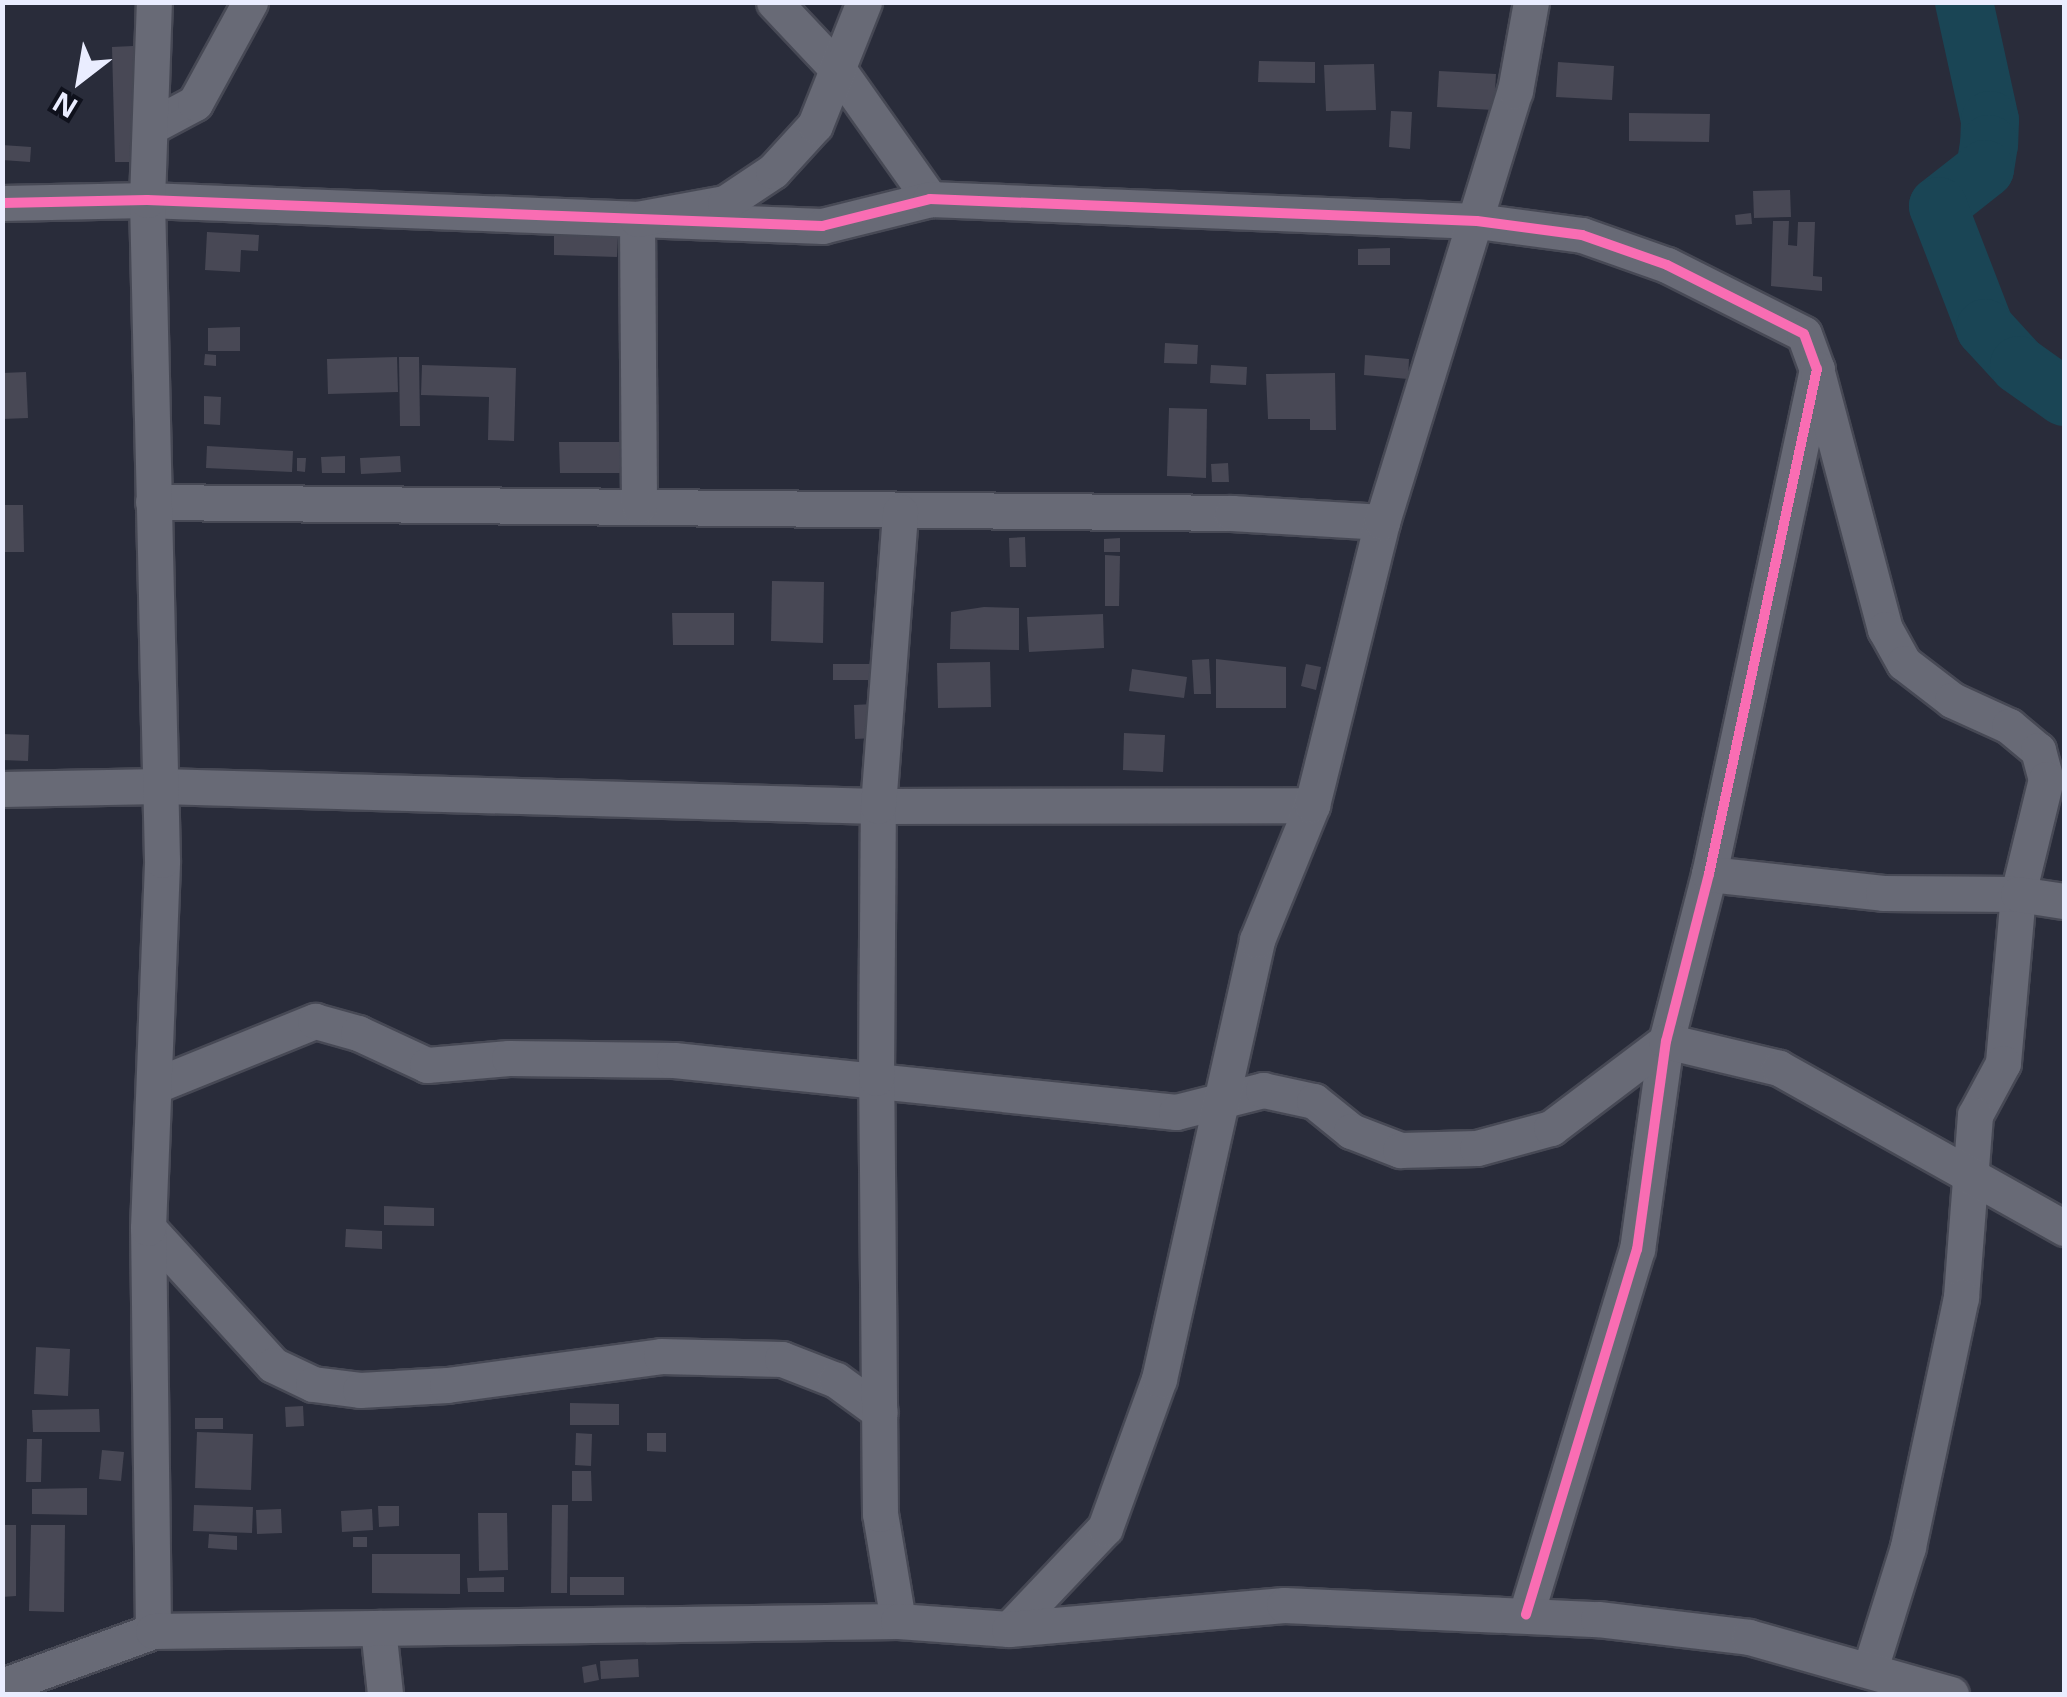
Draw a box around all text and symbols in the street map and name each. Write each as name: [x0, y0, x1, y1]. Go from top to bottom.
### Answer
north arrow: [30, 30, 130, 130]
text: N: [45, 84, 84, 128]

